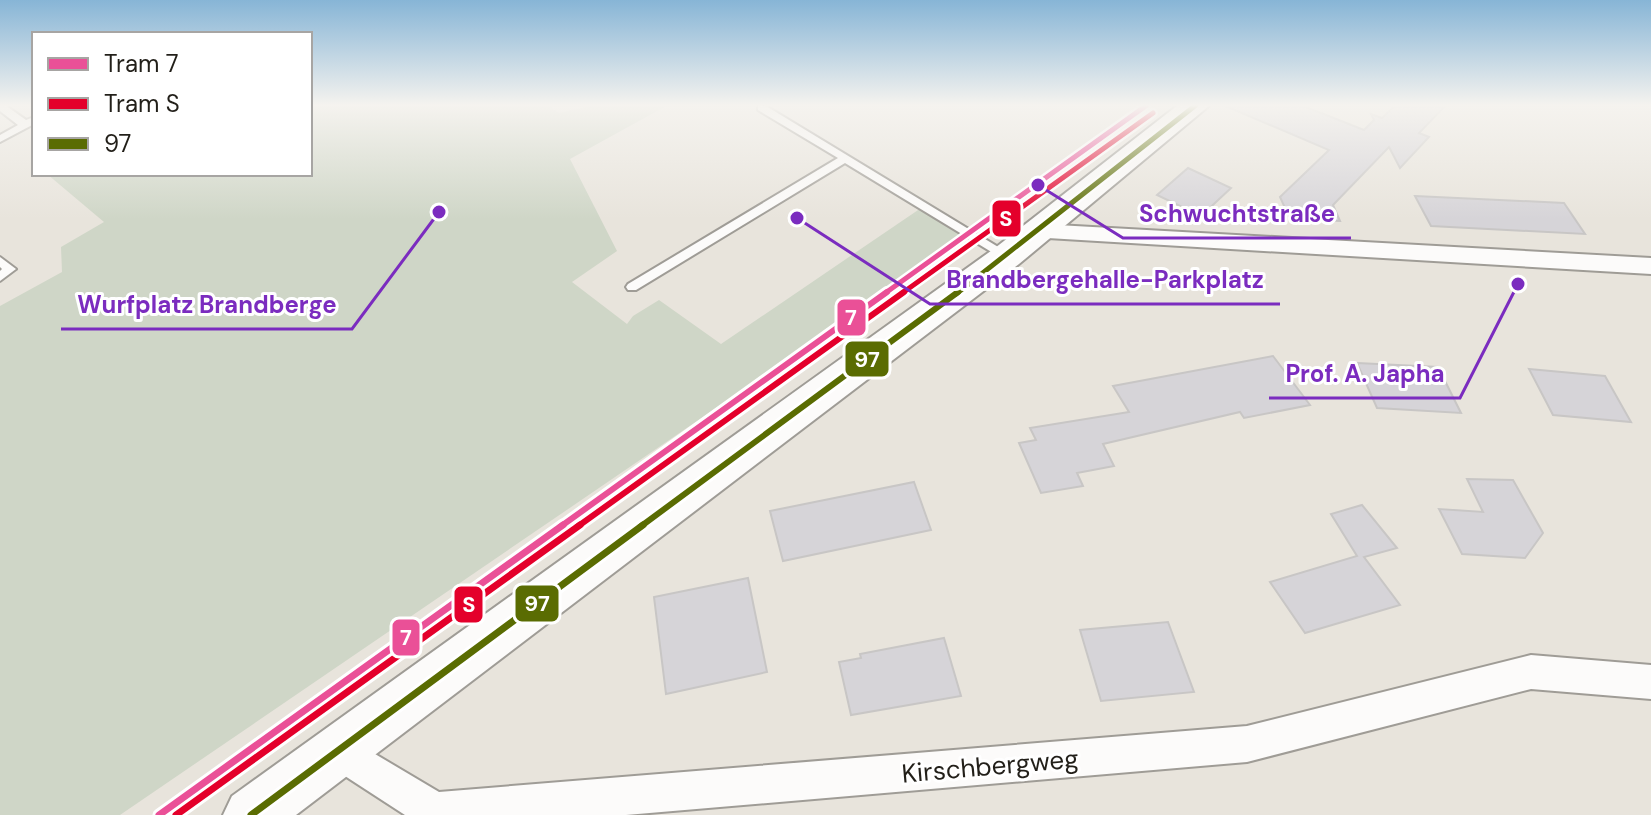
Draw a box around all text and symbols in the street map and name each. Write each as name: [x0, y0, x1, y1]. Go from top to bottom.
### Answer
legend: [32, 32, 312, 176]
text: Tram 7: [104, 48, 179, 79]
text: Tram S: [104, 88, 180, 119]
text: 97: [104, 128, 131, 159]
callout: Schwuchtstraße: [1123, 190, 1351, 238]
text: Schwuchtstraße: [1139, 198, 1335, 229]
line badge: S: [991, 199, 1022, 238]
text: S: [999, 204, 1013, 233]
callout: Brandbergehalle-Parkplatz: [930, 256, 1280, 304]
text: Brandbergehalle-Parkplatz: [946, 264, 1264, 295]
callout: Wurfplatz Brandberge: [61, 281, 352, 329]
text: Wurfplatz Brandberge: [77, 289, 337, 320]
line badge: 7: [836, 298, 867, 337]
text: 7: [845, 303, 857, 332]
line badge: 97: [844, 340, 890, 378]
text: 97: [854, 345, 880, 374]
callout: Prof. A. Japha: [1269, 350, 1460, 398]
text: Prof. A. Japha: [1285, 358, 1445, 389]
line badge: 97: [514, 584, 560, 623]
line badge: S: [453, 585, 484, 624]
text: 97: [524, 589, 550, 618]
text: S: [462, 590, 476, 619]
line badge: 7: [391, 618, 421, 657]
text: 7: [400, 623, 412, 652]
street label: Kirschbergweg: [900, 741, 1080, 791]

